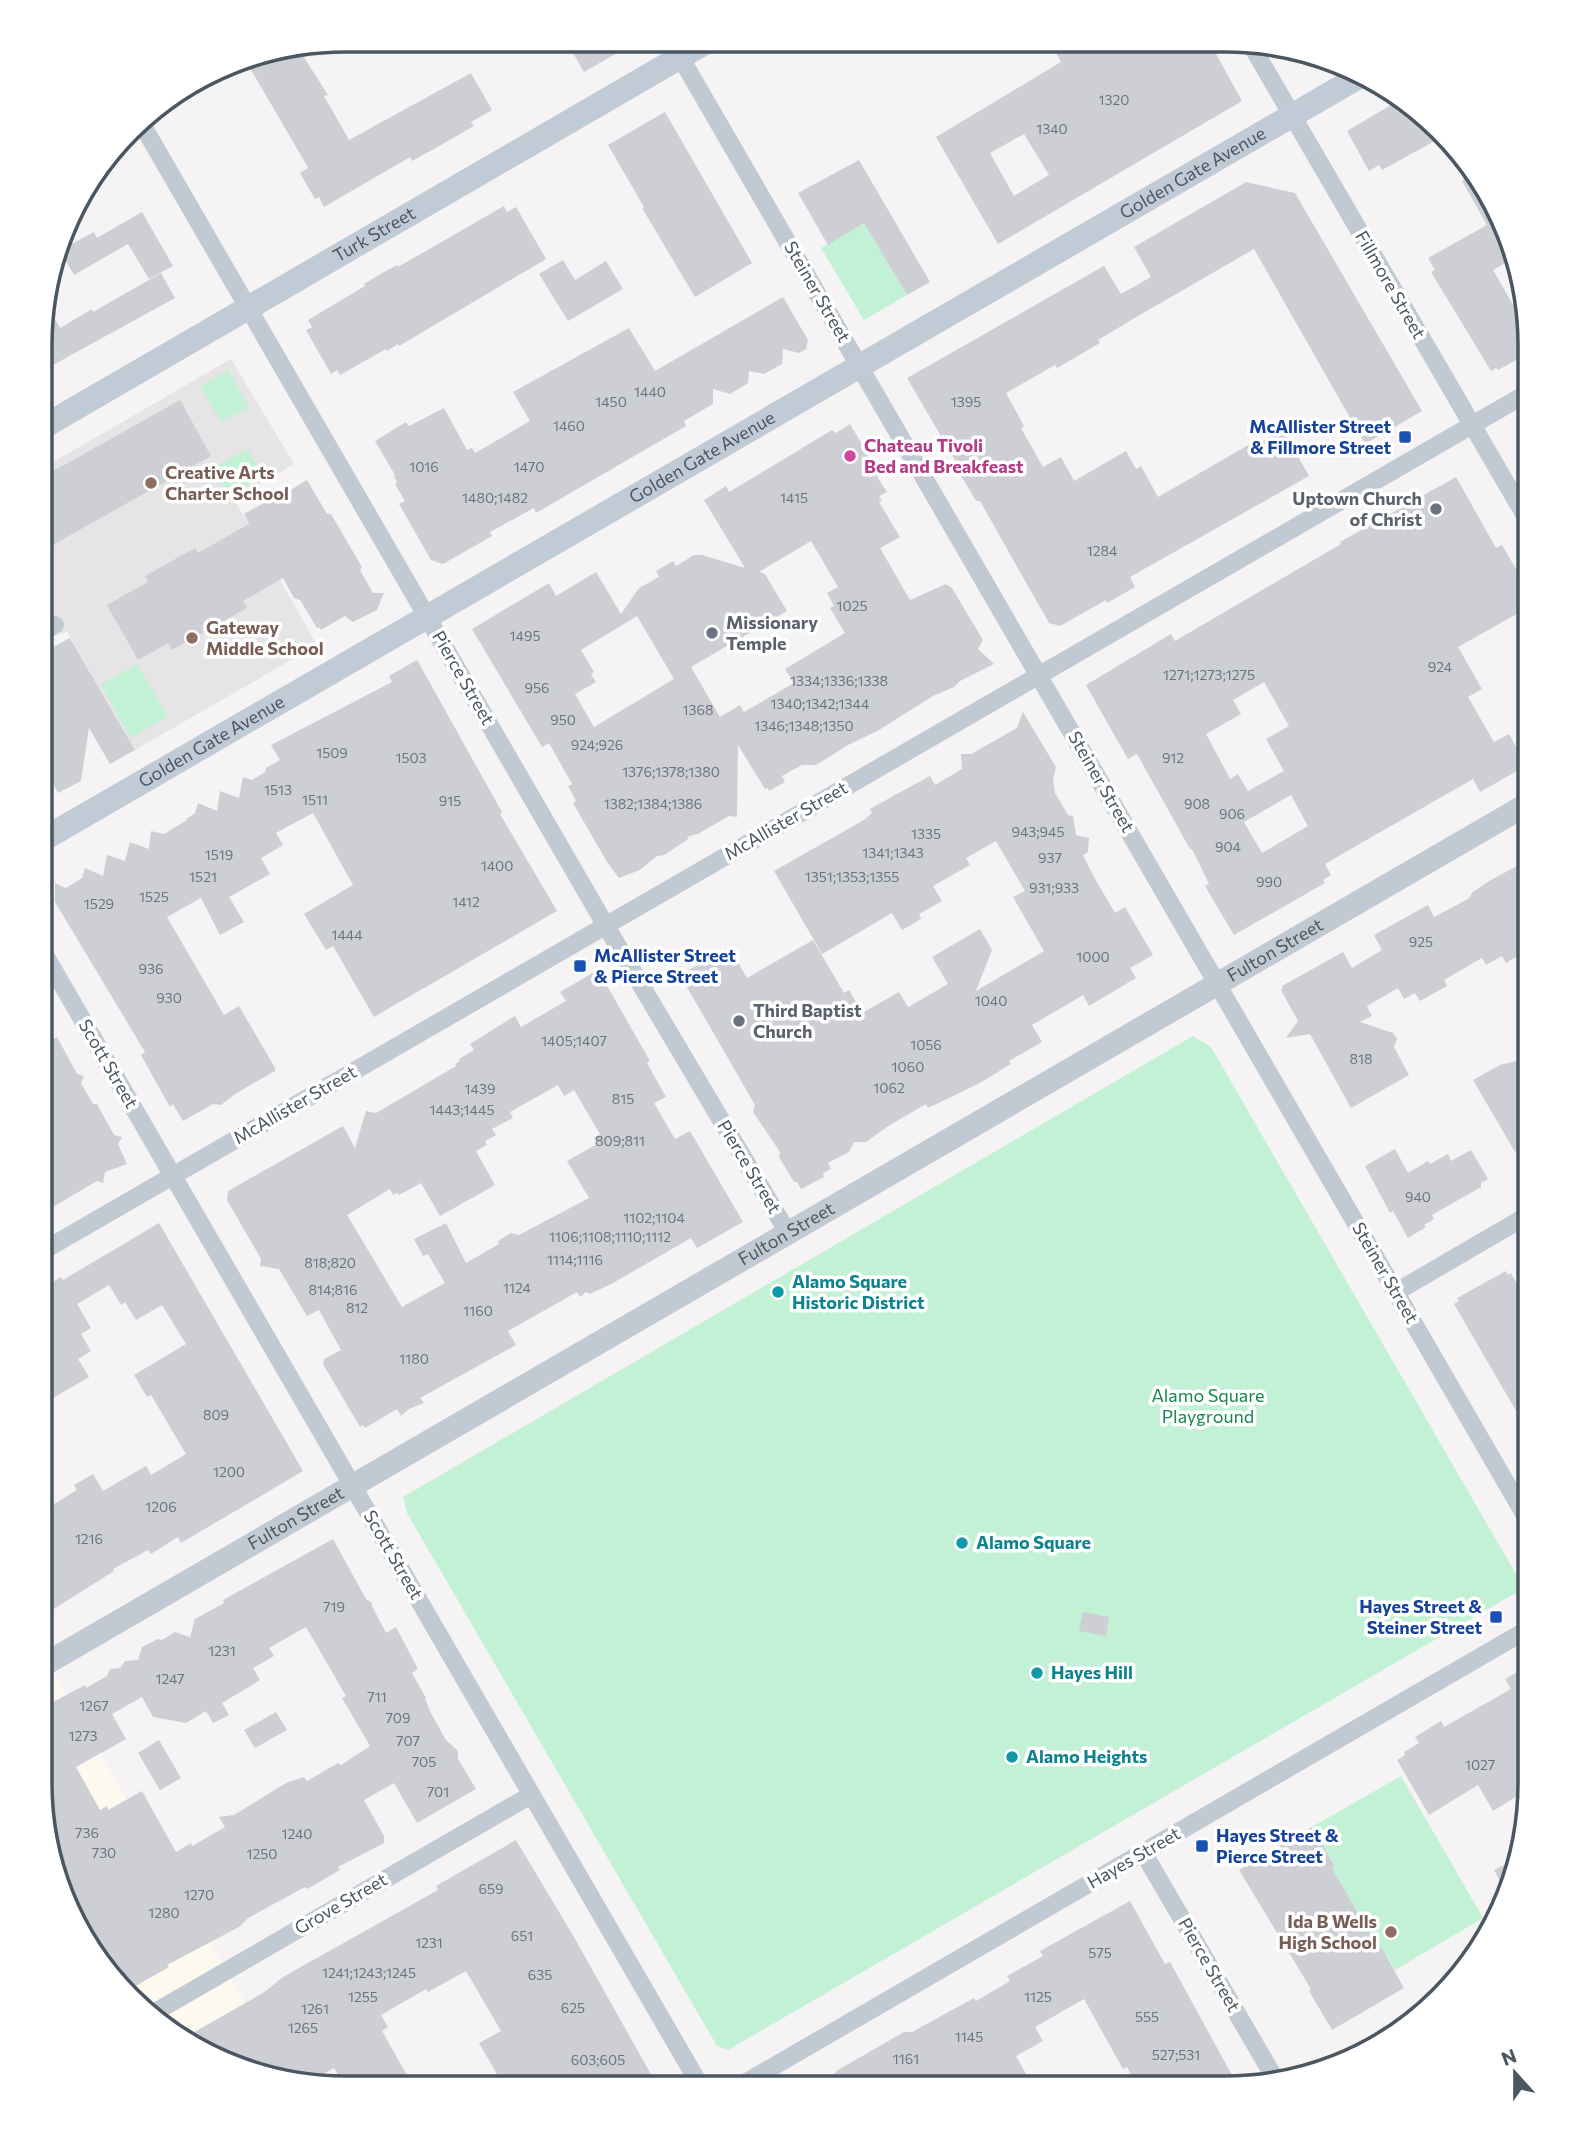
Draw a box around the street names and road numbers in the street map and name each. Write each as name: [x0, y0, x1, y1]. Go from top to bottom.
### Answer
street label: Golden Gate Avenue: [1115, 121, 1269, 223]
street label: Turk Street: [329, 201, 419, 266]
street label: Fillmore Street: [1351, 226, 1431, 343]
street label: Steiner Street: [780, 237, 856, 346]
street label: Golden Gate Avenue: [625, 406, 779, 507]
street label: Pierce Street: [428, 627, 500, 728]
street label: Golden Gate Avenue: [134, 690, 288, 792]
street label: Steiner Street: [1064, 727, 1140, 836]
street label: McAllister Street: [720, 776, 851, 864]
street label: Fulton Street: [1223, 913, 1327, 986]
street label: Scott Street: [75, 1015, 143, 1112]
street label: McAllister Street: [229, 1060, 360, 1148]
street label: Pierce Street: [713, 1116, 786, 1217]
street label: Fulton Street: [734, 1197, 838, 1270]
street label: Steiner Street: [1348, 1218, 1424, 1327]
street label: Fulton Street: [244, 1481, 348, 1554]
street label: Scott Street: [360, 1506, 428, 1603]
street label: Hayes Street: [1083, 1822, 1184, 1893]
street label: Grove Street: [290, 1868, 391, 1938]
street label: Pierce Street: [1174, 1914, 1246, 2015]

